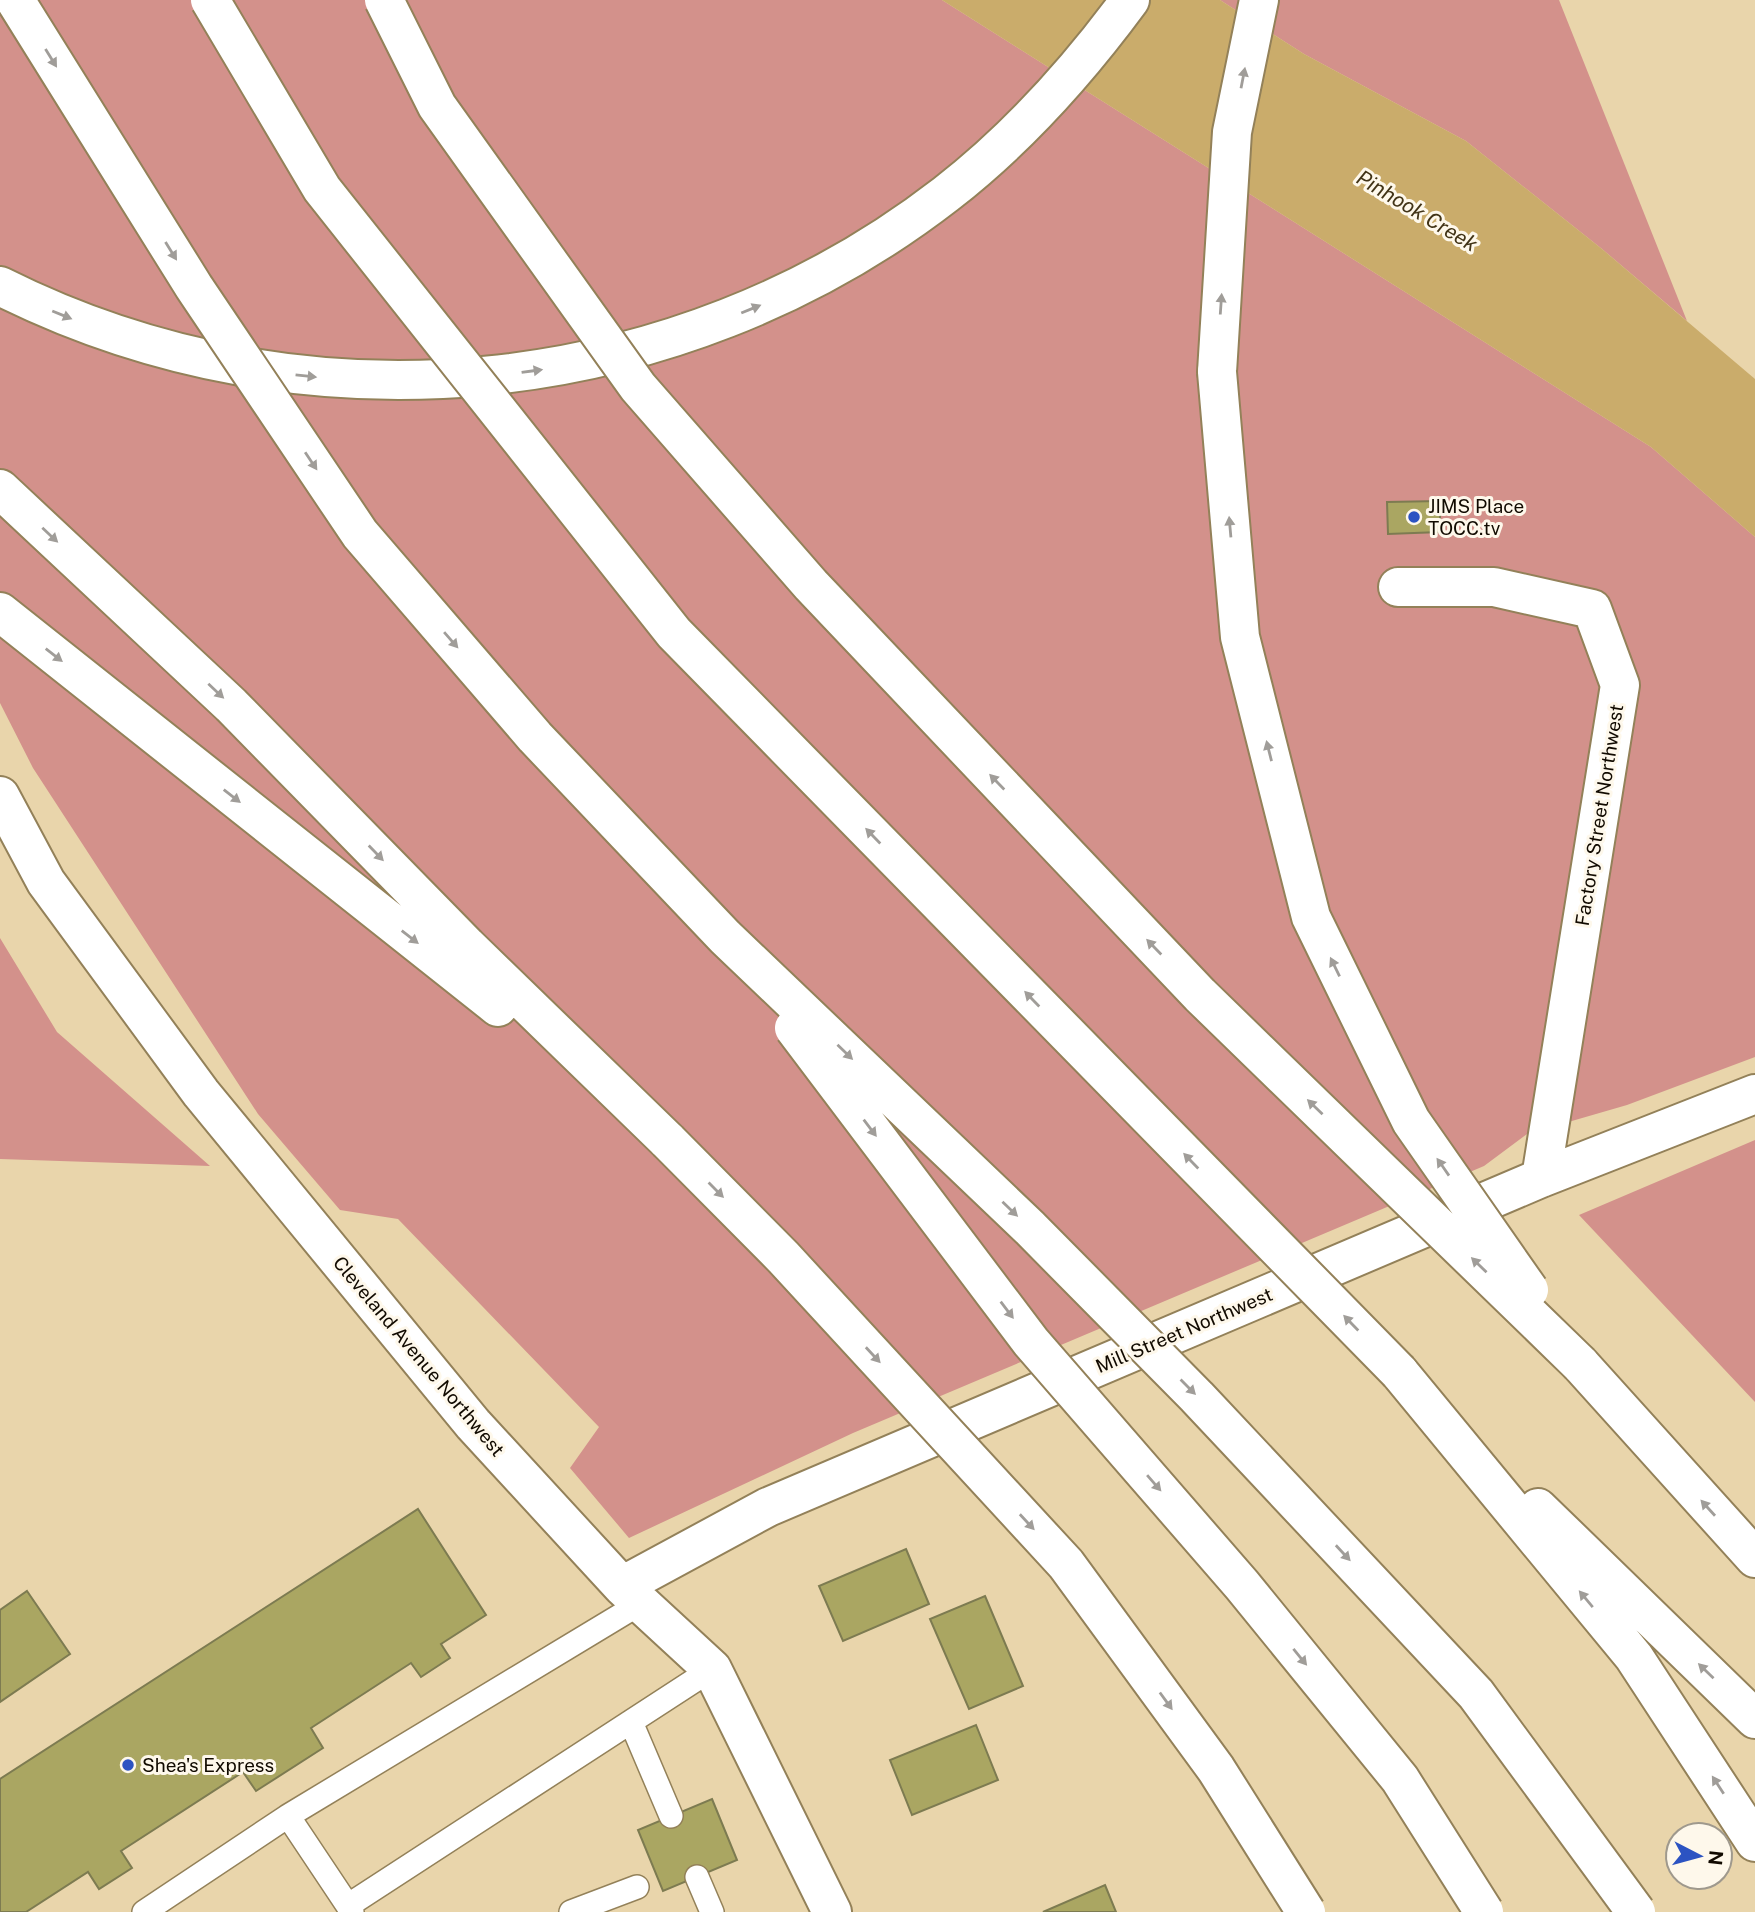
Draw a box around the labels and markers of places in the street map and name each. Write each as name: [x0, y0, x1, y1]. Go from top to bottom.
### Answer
place label: JIMS Place TOCC.tv: [1428, 495, 1524, 539]
marker: JIMS Place TOCC.tv: [1406, 509, 1422, 525]
place label: Shea's Express: [142, 1754, 274, 1776]
marker: Shea's Express: [120, 1757, 136, 1773]

